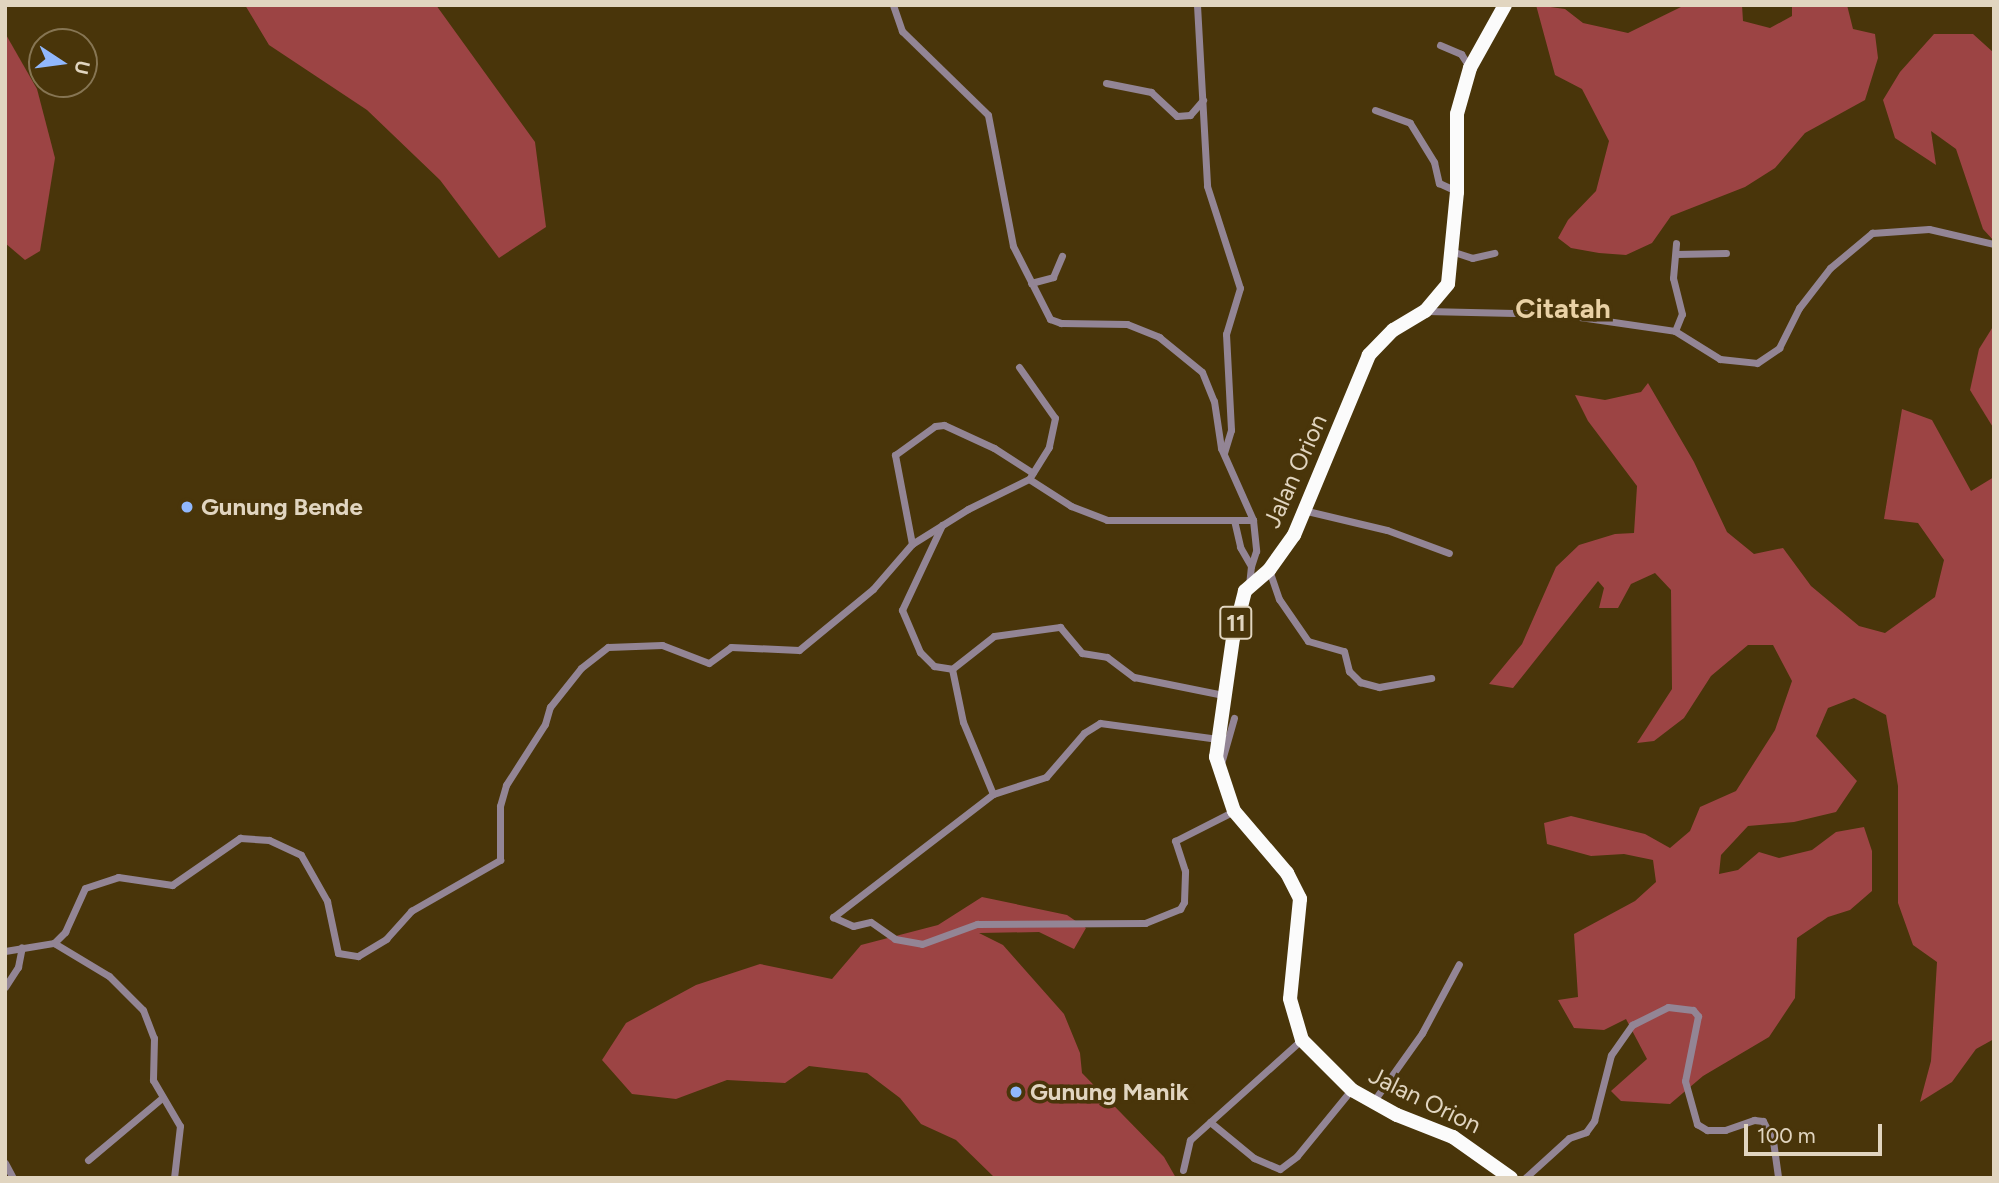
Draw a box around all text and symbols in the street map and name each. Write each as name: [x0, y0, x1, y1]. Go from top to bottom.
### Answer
north arrow: [28, 28, 98, 98]
text: U: [69, 58, 95, 76]
district label: Citatah: [1515, 291, 1611, 325]
street label: Jalan Orion: [1257, 410, 1333, 532]
place label: Gunung Bende: [201, 493, 363, 521]
marker: Gunung Bende: [179, 499, 195, 515]
road number: 11: [1218, 604, 1254, 642]
street label: Jalan Orion: [1364, 1061, 1486, 1139]
place label: Gunung Manik: [1030, 1078, 1189, 1106]
marker: Gunung Manik: [1008, 1084, 1024, 1100]
scale bar: [1747, 1110, 1885, 1154]
text: 100 m: [1757, 1123, 1816, 1148]

